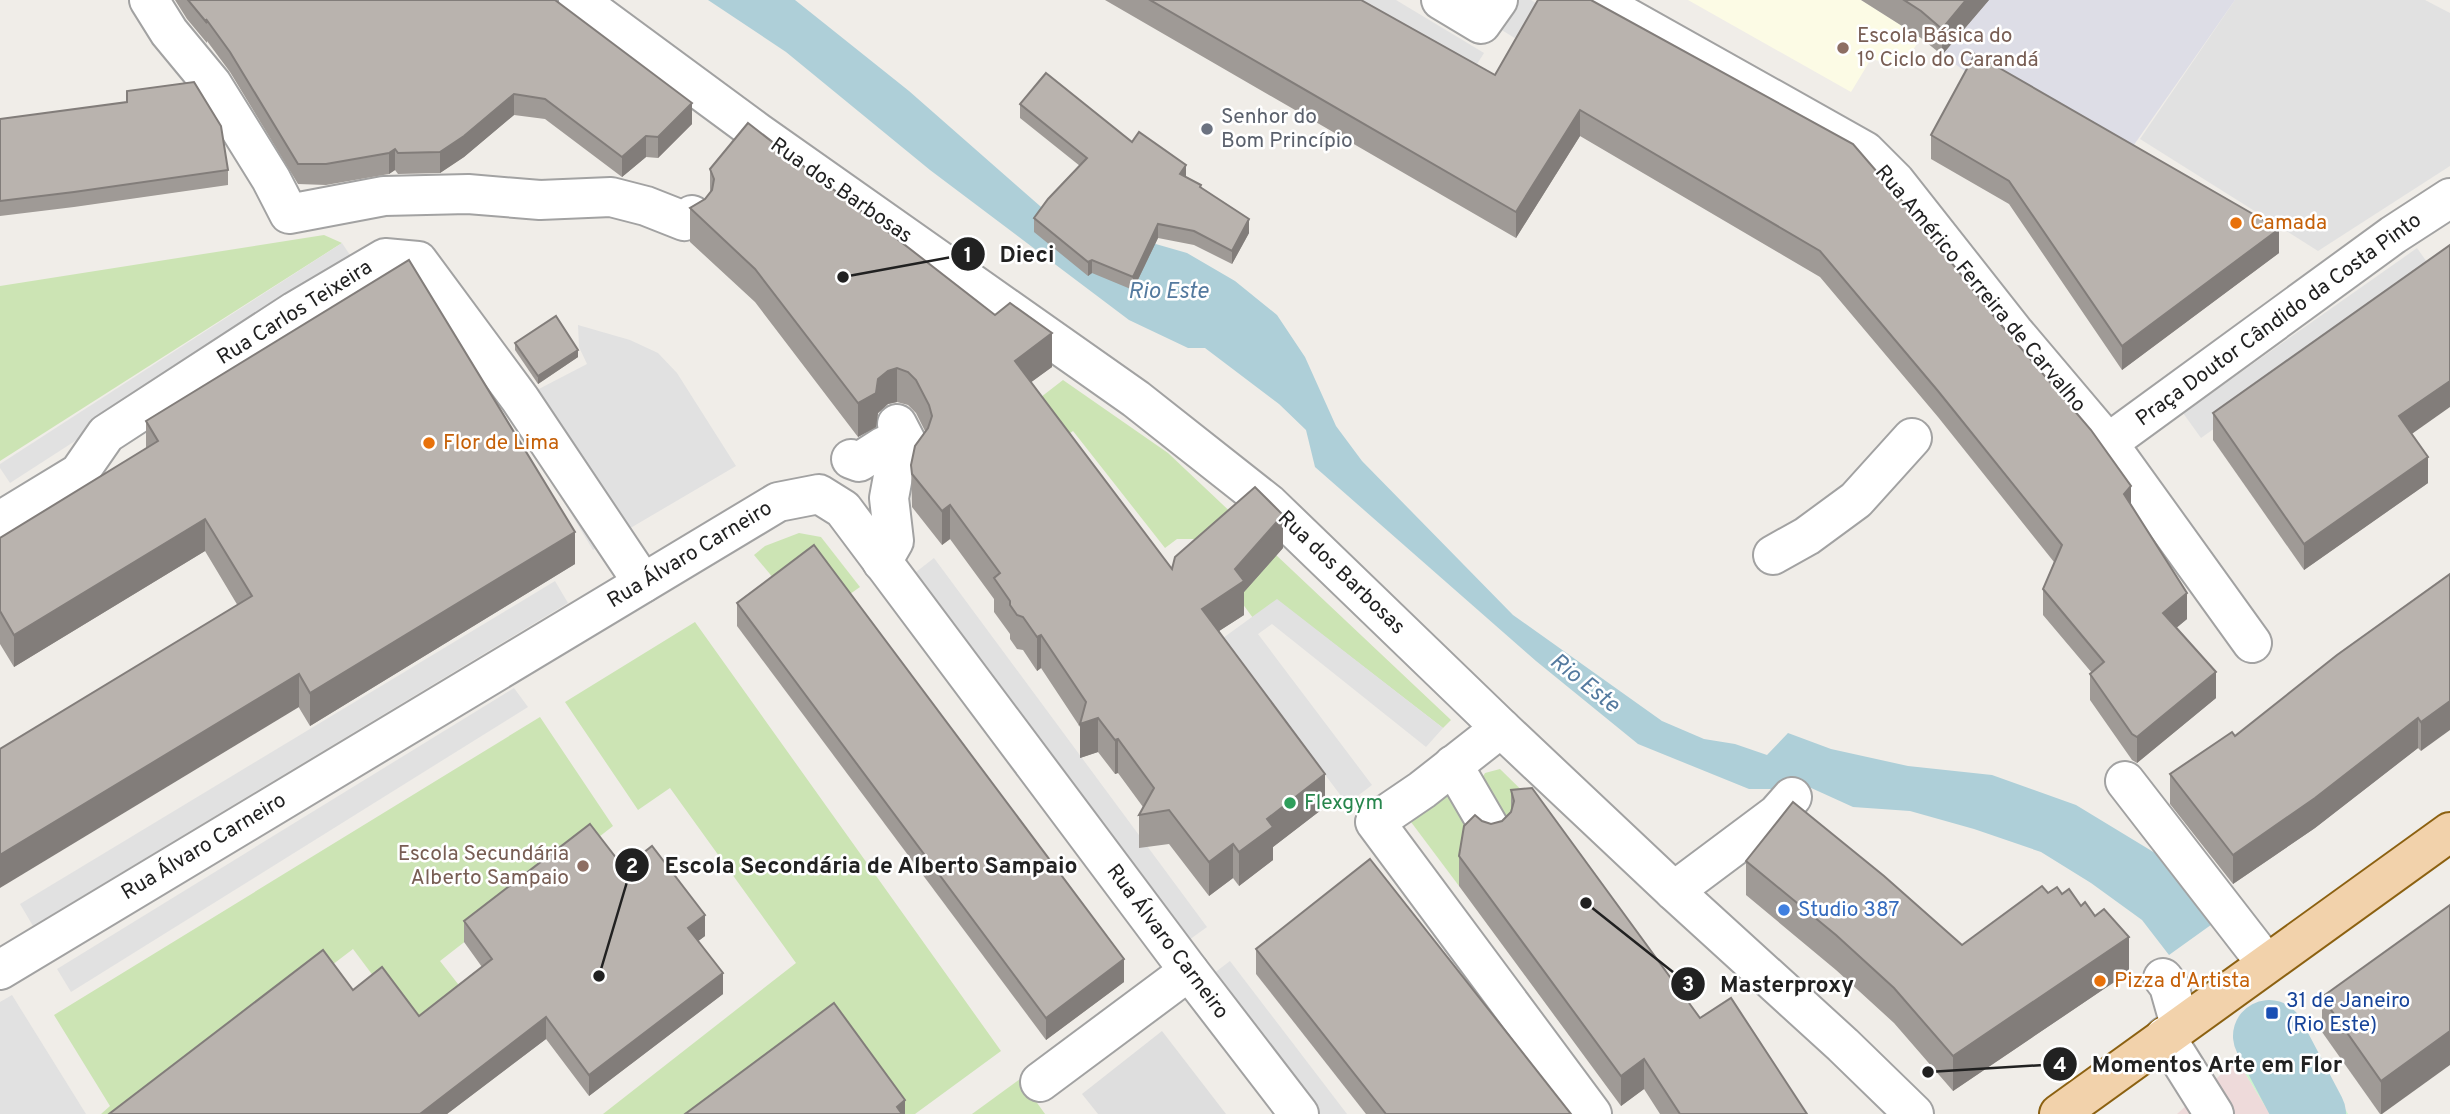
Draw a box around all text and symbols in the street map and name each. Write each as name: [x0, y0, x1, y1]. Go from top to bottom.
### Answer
place label: Escola Básica do 1º Ciclo do Carandá: [1857, 23, 2039, 74]
marker: Escola Básica do 1º Ciclo do Carandá: [1835, 40, 1851, 56]
place label: Senhor do Bom Princípio: [1221, 104, 1353, 155]
marker: Senhor do Bom Princípio: [1199, 121, 1215, 137]
street label: Rua dos Barbosas: [765, 132, 917, 250]
street label: Rua Américo Ferreira de Carvalho: [1868, 160, 2092, 418]
street label: Praça Doutor Cândido da Costa Pinto: [2131, 207, 2427, 433]
place label: Camada: [2250, 210, 2327, 237]
marker: Camada: [2228, 215, 2244, 231]
callout: Dieci: [951, 232, 1069, 276]
text: Dieci: [999, 242, 1055, 271]
text: 1: [964, 243, 972, 270]
street label: Rua Carlos Teixeira: [212, 254, 378, 372]
water label: Rio Este: [1128, 278, 1210, 307]
place label: Flor de Lima: [443, 430, 559, 457]
marker: Flor de Lima: [421, 435, 437, 451]
street label: Rua Álvaro Carneiro: [602, 494, 777, 615]
street label: Rua dos Barbosas: [1271, 505, 1411, 641]
water label: Rio Este: [1543, 648, 1626, 721]
street label: Rua Álvaro Carneiro: [116, 786, 291, 907]
place label: Flexgym: [1304, 790, 1383, 817]
marker: Flexgym: [1282, 795, 1298, 811]
place label: Escola Secundária Alberto Sampaio: [398, 841, 569, 892]
callout: Escola Secondária de Alberto Sampaio: [615, 843, 1092, 887]
text: Escola Secondária de Alberto Sampaio: [664, 853, 1078, 882]
text: 2: [626, 854, 638, 881]
marker: Escola Secundária Alberto Sampaio: [575, 858, 591, 874]
street label: Rua Álvaro Carneiro: [1100, 858, 1235, 1025]
place label: Studio 387: [1798, 897, 1900, 924]
marker: Studio 387: [1776, 902, 1792, 918]
callout: Masterproxy: [1671, 962, 1868, 1006]
place label: Pizza d'Artista: [2114, 968, 2250, 995]
text: 3: [1682, 972, 1694, 999]
text: Masterproxy: [1720, 972, 1854, 1001]
marker: Pizza d'Artista: [2092, 973, 2108, 989]
place label: 31 de Janeiro (Rio Este): [2286, 988, 2410, 1039]
marker: 31 de Janeiro (Rio Este): [2264, 1005, 2280, 1021]
callout: Momentos Arte em Flor: [2042, 1042, 2357, 1086]
text: Momentos Arte em Flor: [2092, 1052, 2343, 1081]
text: 4: [2053, 1053, 2067, 1080]

